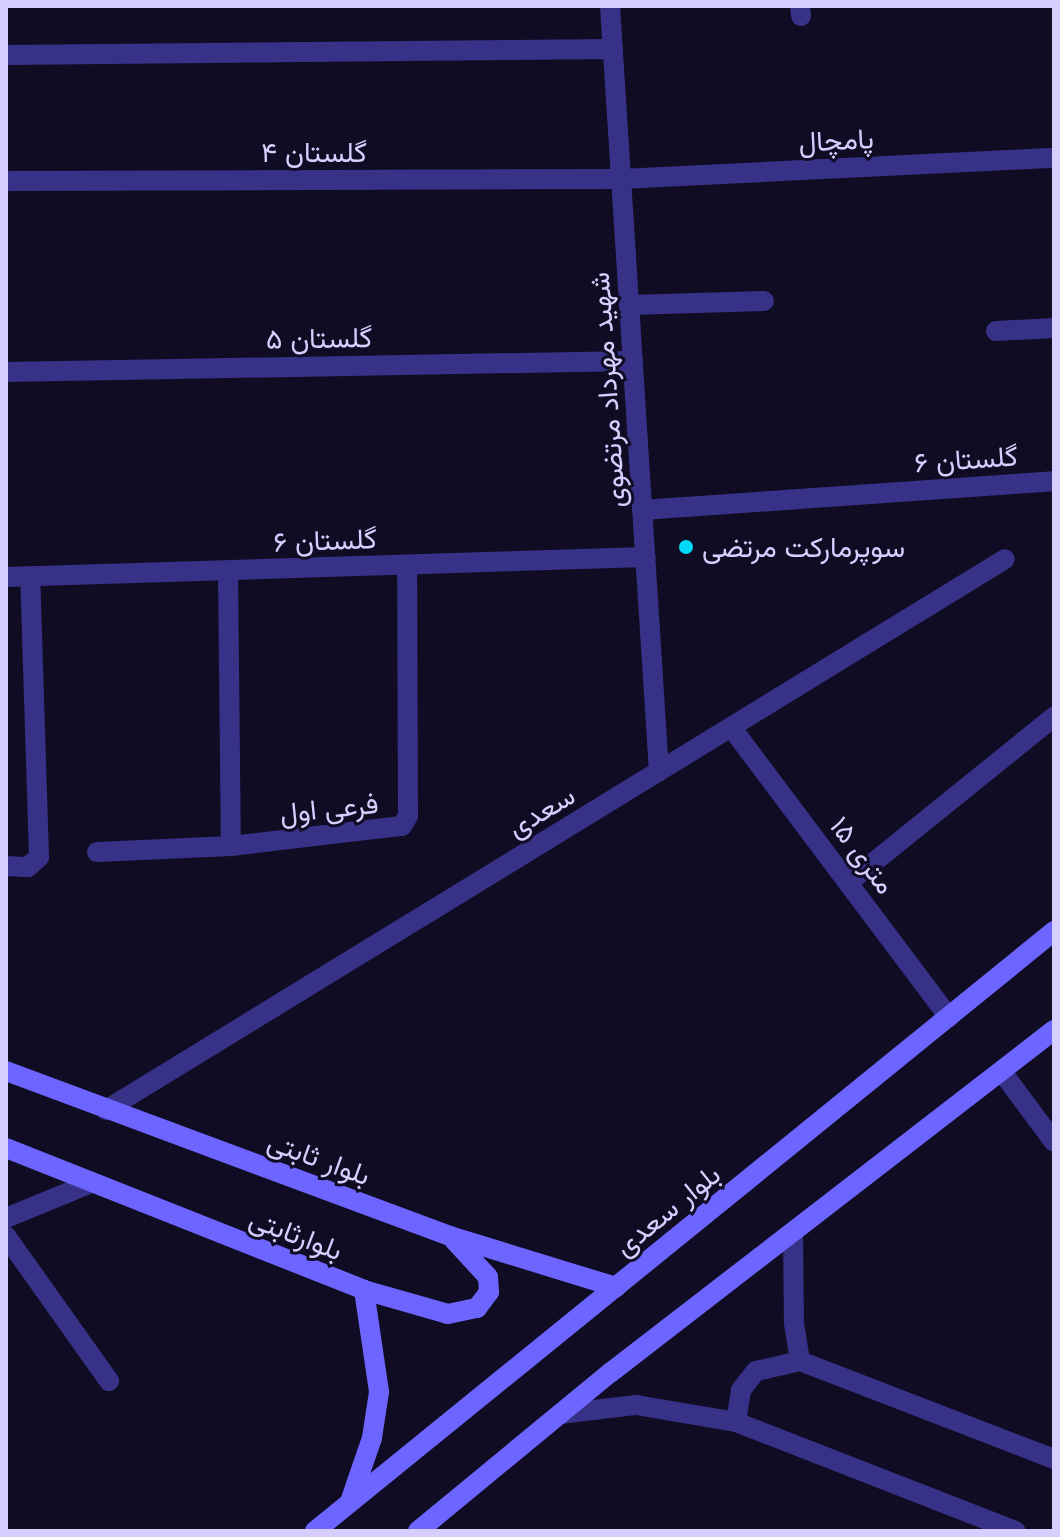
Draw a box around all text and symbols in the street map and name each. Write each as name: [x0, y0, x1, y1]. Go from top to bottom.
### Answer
street label: پامچال: [798, 121, 874, 159]
street label: گلستان ۴: [261, 135, 367, 169]
street label: شهید مهرداد مرتضوی: [582, 271, 632, 509]
street label: گلستان ۵: [266, 320, 372, 356]
street label: گلستان ۶: [913, 439, 1019, 479]
street label: گلستان ۶: [273, 521, 377, 559]
place label: سوپرمارکت مرتضی: [702, 530, 905, 564]
marker: سوپرمارکت مرتضی: [677, 538, 695, 556]
street label: سعدی: [501, 778, 581, 844]
street label: فرعی اول: [278, 786, 380, 830]
street label: ۱۵ متری: [823, 810, 903, 900]
street label: بلوار ثابتی: [263, 1124, 375, 1192]
street label: بلوار سعدی: [607, 1157, 727, 1263]
street label: بلوارثابتی: [245, 1201, 347, 1267]

